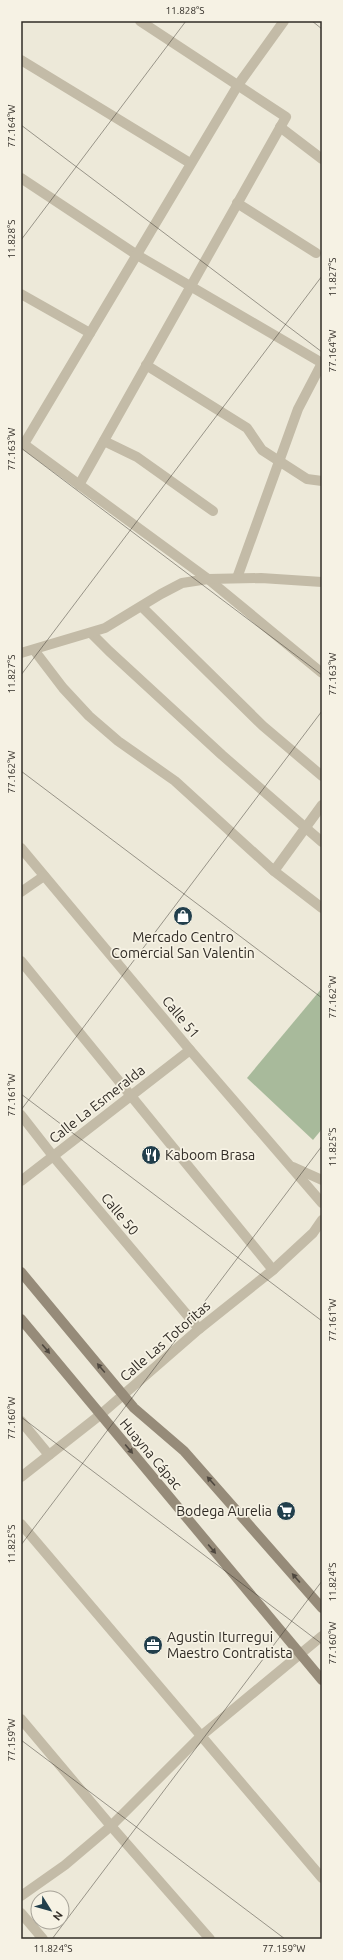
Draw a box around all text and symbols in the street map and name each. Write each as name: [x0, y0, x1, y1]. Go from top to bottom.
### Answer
text: 11.828°S: [165, 5, 205, 16]
text: 77.164°W: [6, 104, 17, 148]
text: 11.828°S: [6, 219, 17, 259]
text: 11.827°S: [327, 257, 338, 297]
text: 77.164°W: [327, 329, 338, 373]
text: 77.163°W: [6, 427, 17, 471]
text: 77.163°W: [327, 652, 338, 696]
text: 11.827°S: [6, 654, 17, 694]
text: 77.162°W: [6, 750, 17, 794]
shop icon: Mercado Centro Comercial San Valentin: [172, 905, 194, 927]
place label: Mercado Centro Comercial San Valentin: [111, 929, 255, 961]
text: 77.162°W: [327, 975, 338, 1019]
street label: Calle 51: [159, 993, 203, 1041]
street label: Calle La Esmeralda: [46, 1062, 148, 1146]
text: 77.161°W: [6, 1073, 17, 1117]
text: 11.825°S: [327, 1127, 338, 1167]
restaurant icon: Kaboom Brasa: [140, 1144, 162, 1166]
place label: Kaboom Brasa: [165, 1147, 255, 1163]
street label: Calle 50: [98, 1190, 142, 1238]
street label: Calle Las Totoritas: [117, 1298, 213, 1384]
text: 77.161°W: [327, 1298, 338, 1342]
one-way arrow: [41, 1343, 50, 1354]
one-way arrow: [96, 1362, 105, 1373]
text: 77.160°W: [6, 1396, 17, 1440]
street label: Huayna Cápac: [117, 1415, 186, 1493]
one-way arrow: [124, 1444, 133, 1454]
one-way arrow: [206, 1475, 215, 1486]
supermarket icon: Bodega Aurelia: [275, 1500, 297, 1522]
place label: Bodega Aurelia: [176, 1503, 272, 1519]
text: 11.825°S: [6, 1524, 17, 1564]
one-way arrow: [207, 1544, 216, 1554]
text: 11.824°S: [327, 1562, 338, 1602]
one-way arrow: [292, 1573, 301, 1583]
text: 77.160°W: [327, 1621, 338, 1665]
place label: Agustin Iturregui Maestro Contratista: [167, 1629, 293, 1661]
office icon: Agustin Iturregui Maestro Contratista: [142, 1634, 164, 1656]
text: 77.159°W: [6, 1718, 17, 1762]
north arrow: [30, 1890, 70, 1930]
text: N: [51, 1909, 65, 1923]
text: 11.824°S: [33, 1943, 73, 1954]
text: 77.159°W: [262, 1943, 306, 1954]

